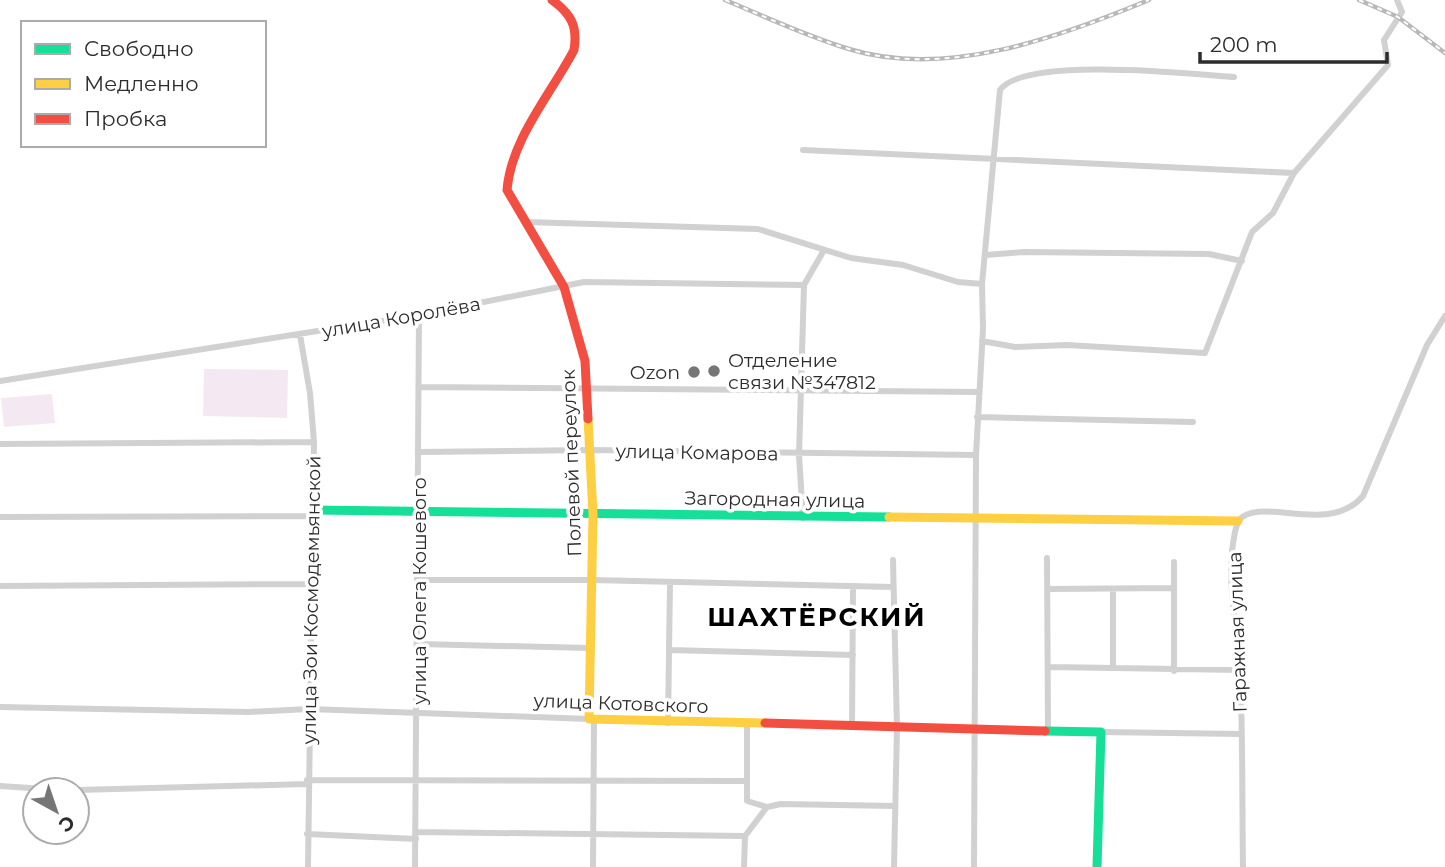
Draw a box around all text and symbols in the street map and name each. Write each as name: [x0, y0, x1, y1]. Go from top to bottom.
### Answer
legend: [21, 21, 266, 147]
scale bar: [1200, 21, 1387, 65]
text: 200 m: [1210, 32, 1277, 57]
text: Свободно: [84, 36, 194, 61]
text: Медленно: [84, 71, 199, 96]
text: Пробка: [84, 106, 167, 131]
street label: улица Королёва: [319, 292, 482, 343]
place label: Отделение связи №347812: [728, 349, 876, 394]
place label: Ozon: [630, 361, 680, 384]
marker: Отделение связи №347812: [706, 363, 722, 379]
marker: Ozon: [686, 364, 702, 380]
street label: Полевой переулок: [557, 369, 586, 557]
street label: улица Комарова: [614, 440, 779, 465]
street label: улица Зои Космодемьянской: [297, 455, 326, 746]
street label: улица Олега Кошевого: [408, 477, 431, 706]
street label: Загородная улица: [684, 486, 866, 513]
street label: Гаражная улица: [1223, 551, 1252, 713]
district label: ШАХТЁРСКИЙ: [707, 601, 927, 633]
street label: улица Котовского: [532, 689, 709, 718]
north arrow: [21, 776, 91, 846]
text: С: [54, 810, 79, 837]

